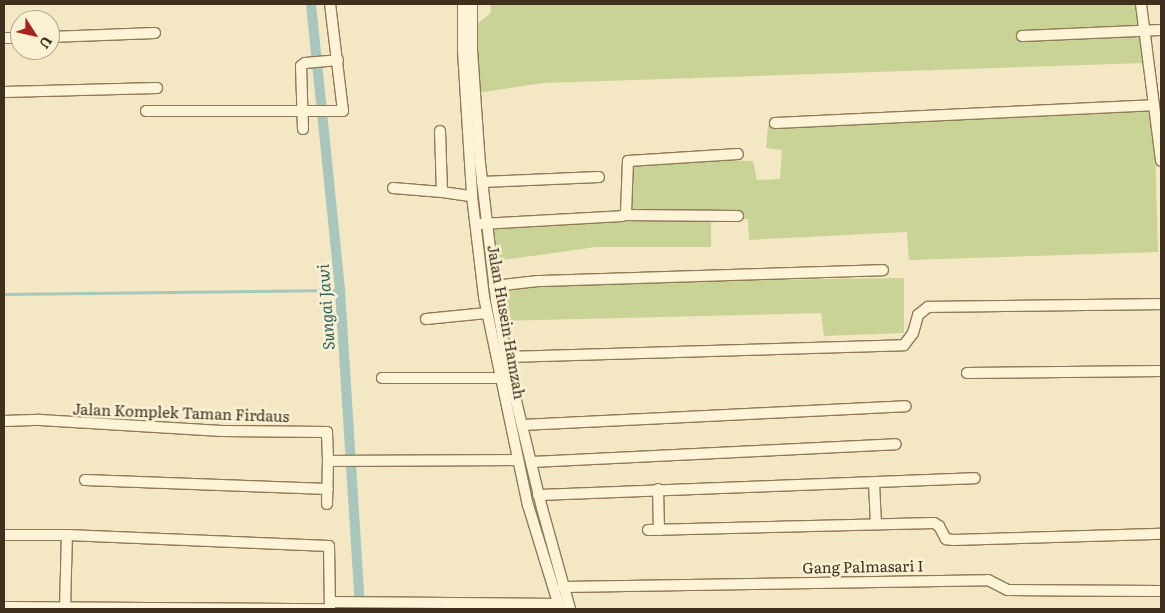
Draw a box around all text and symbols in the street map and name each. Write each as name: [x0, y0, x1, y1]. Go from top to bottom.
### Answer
north arrow: [10, 10, 60, 60]
text: U: [35, 33, 58, 53]
street label: Jalan Husein Hamzah: [485, 243, 529, 401]
water label: Sungai Jawi: [312, 263, 338, 351]
street label: Jalan Komplek Taman Firdaus: [72, 399, 290, 425]
street label: Gang Palmasari I: [802, 556, 924, 576]

